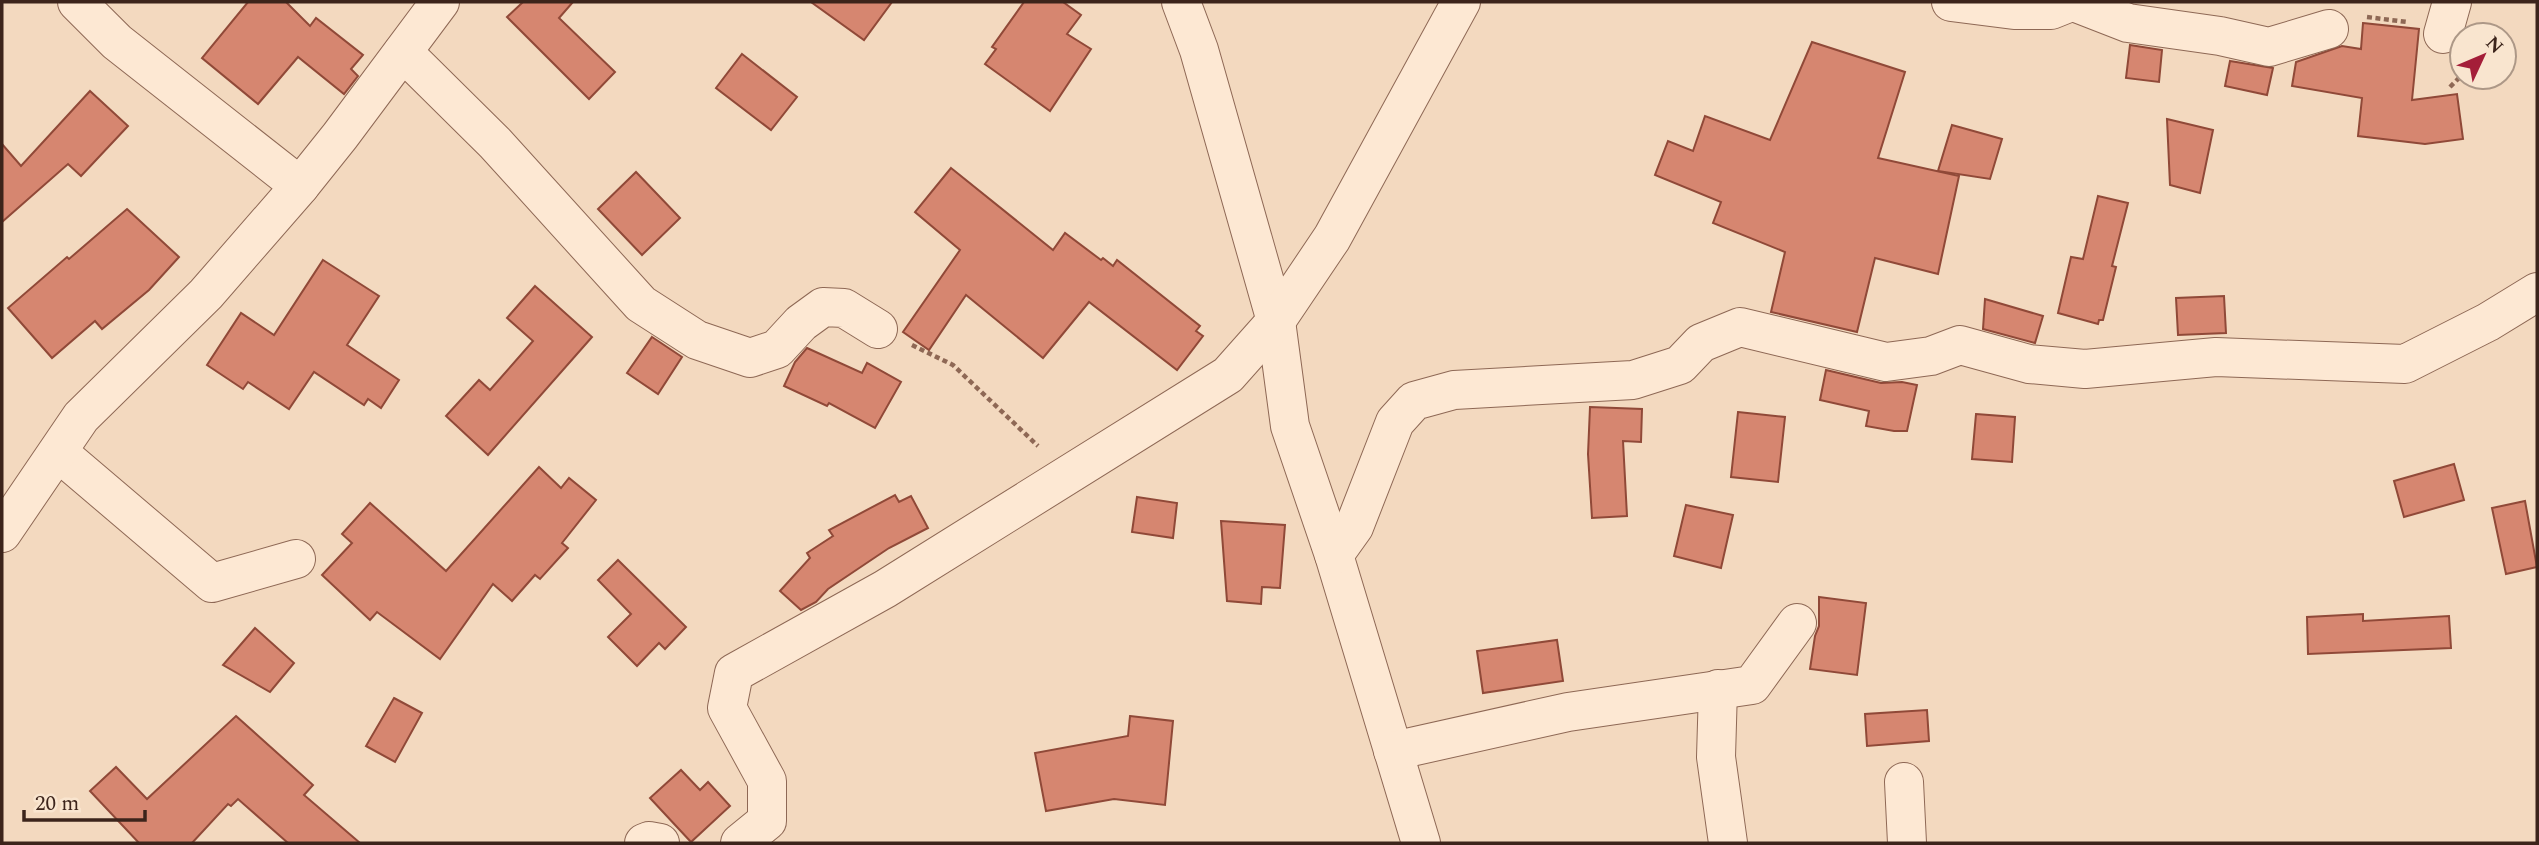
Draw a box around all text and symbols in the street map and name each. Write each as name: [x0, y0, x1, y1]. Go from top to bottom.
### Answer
north arrow: [2448, 21, 2518, 91]
text: N: [2478, 30, 2510, 61]
scale bar: [24, 778, 145, 822]
text: 20 m: [35, 788, 79, 820]

